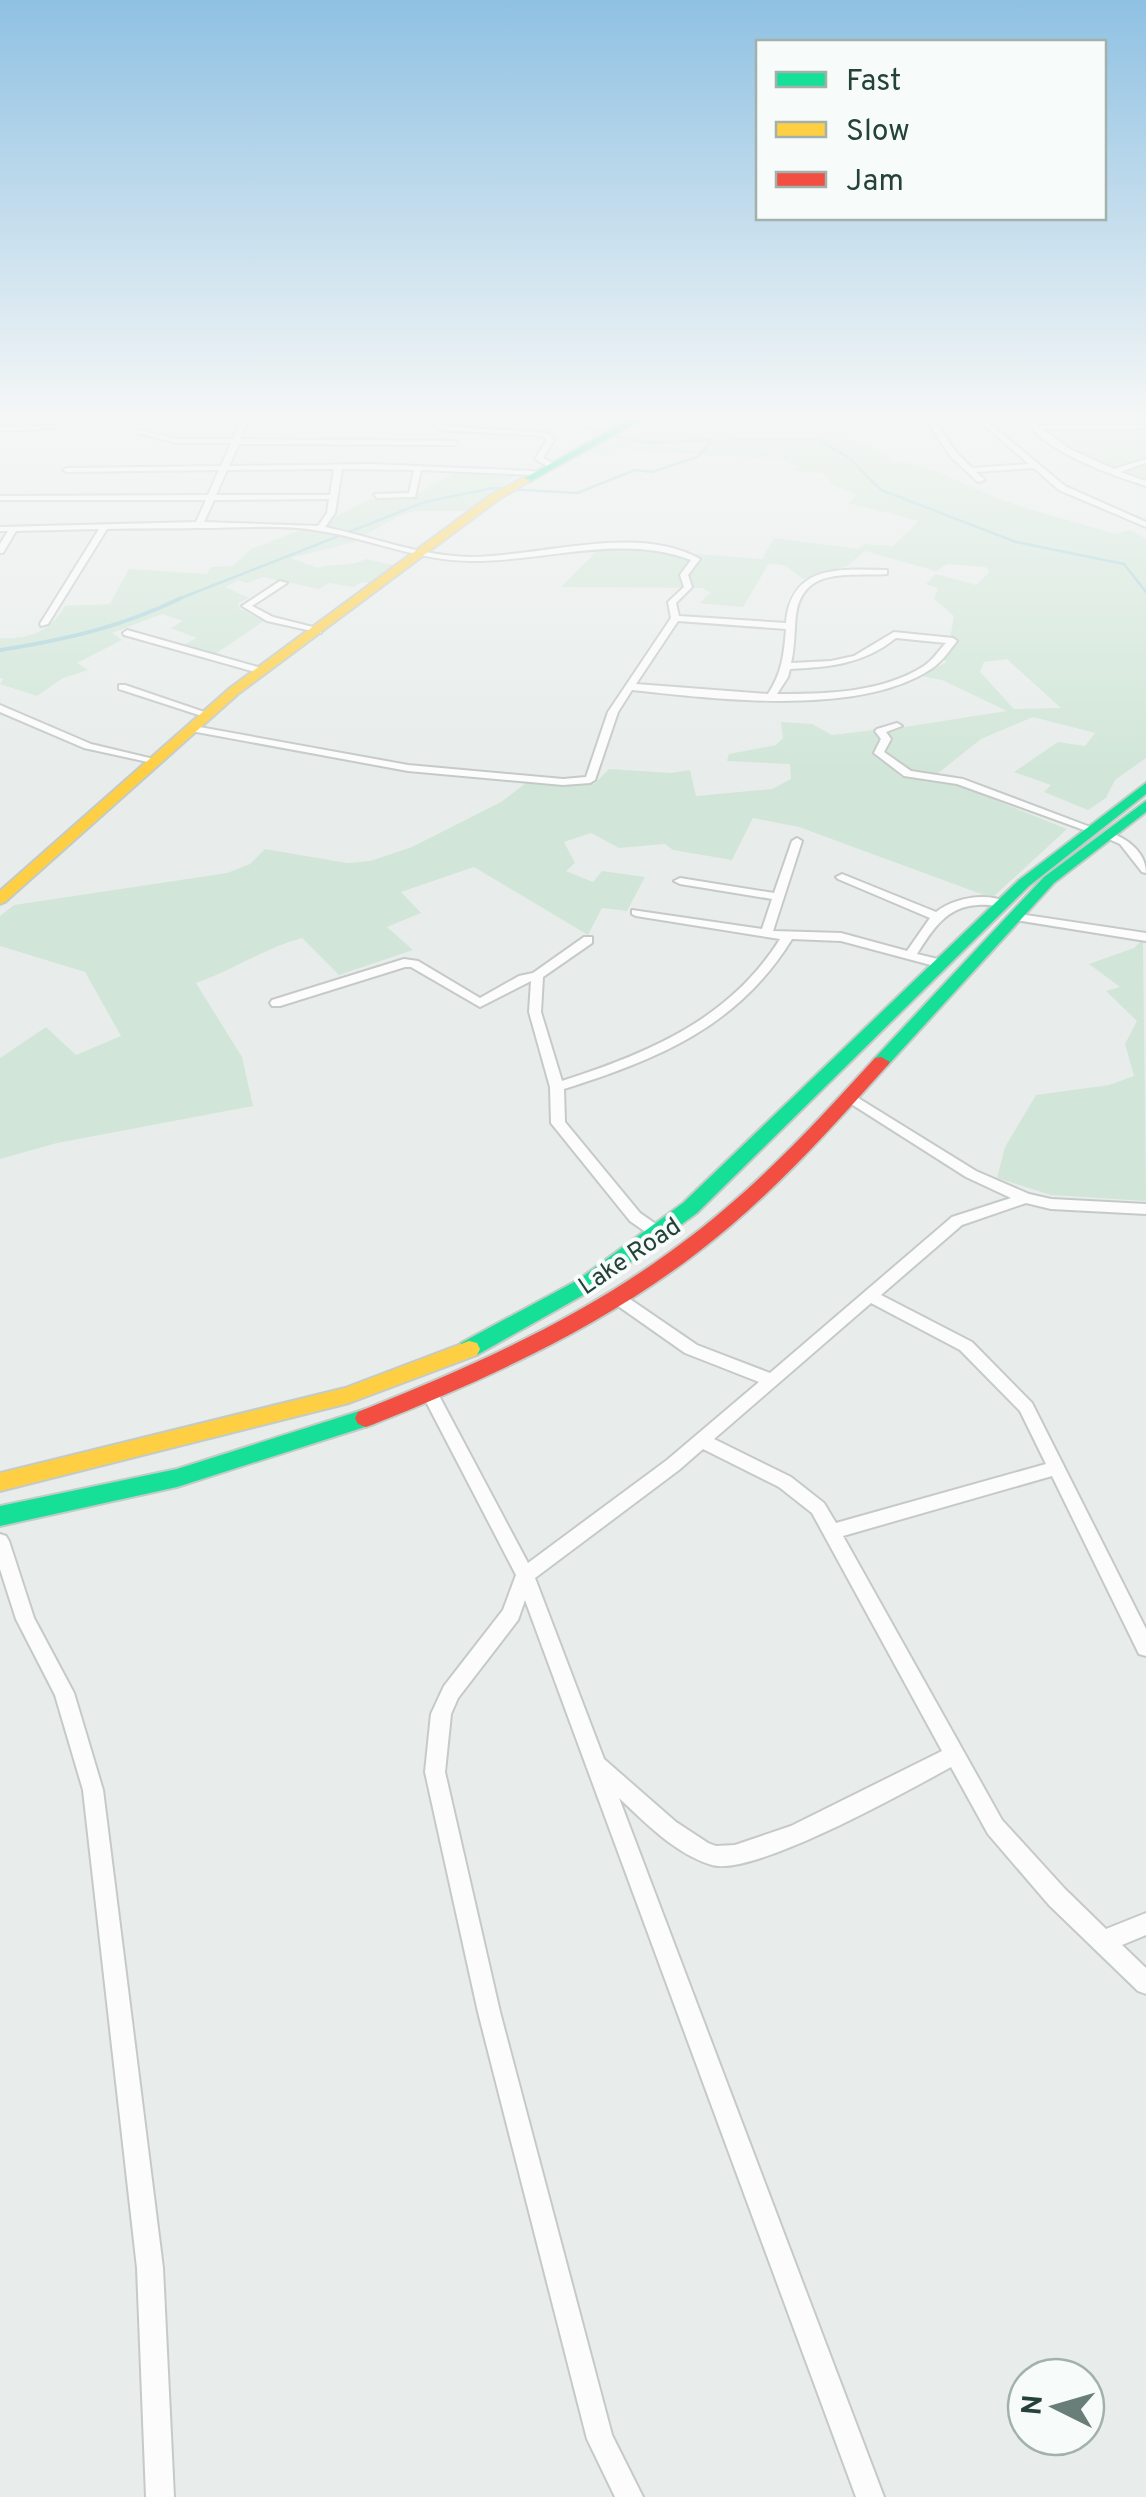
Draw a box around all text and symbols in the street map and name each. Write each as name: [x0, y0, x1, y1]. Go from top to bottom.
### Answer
legend: [756, 40, 1106, 220]
text: Fast: [846, 64, 901, 101]
text: Slow: [846, 114, 910, 151]
text: Jam: [846, 164, 904, 201]
street label: Lake Road: [573, 1212, 688, 1303]
north arrow: [1006, 2357, 1106, 2457]
text: N: [1015, 2393, 1053, 2417]

